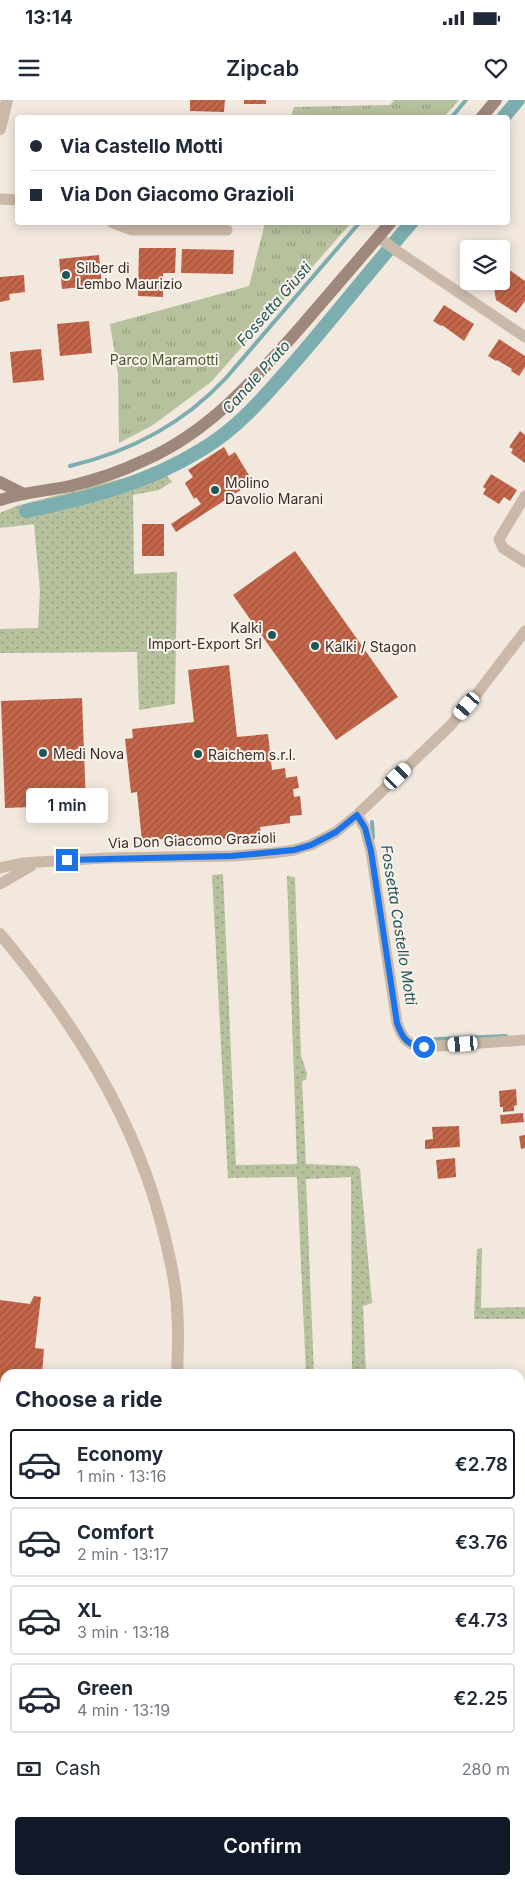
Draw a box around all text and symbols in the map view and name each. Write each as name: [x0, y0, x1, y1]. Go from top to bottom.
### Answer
text: 13:14: [25, 6, 73, 29]
icon: menu: [15, 54, 43, 82]
icon: heart: [482, 54, 510, 82]
text: Zipcab: [226, 55, 299, 81]
text: Via Castello Motti: [60, 135, 223, 158]
text: Via Don Giacomo Grazioli: [60, 183, 294, 206]
map controls: [460, 240, 510, 290]
button: layers: [460, 240, 510, 290]
water label: Fossetta Giusti: [232, 258, 316, 350]
place label: Silber di Lembo Maurizio: [76, 259, 182, 292]
marker: Silber di Lembo Maurizio: [60, 269, 72, 281]
water label: Canale Prato: [218, 336, 294, 418]
park label: Parco Maramotti: [110, 351, 218, 368]
place label: Molino Davolio Marani: [225, 474, 323, 507]
marker: Molino Davolio Marani: [209, 484, 221, 496]
place label: Kalki Import-Export Srl: [148, 619, 262, 652]
marker: Kalki Import-Export Srl: [266, 629, 278, 641]
place label: Kalki / Stagon: [325, 638, 416, 655]
marker: Kalki / Stagon: [309, 640, 321, 652]
car: [451, 690, 482, 722]
place label: Medi Nova: [53, 745, 124, 762]
place label: Raichem s.r.l.: [208, 746, 296, 763]
marker: Medi Nova: [37, 747, 49, 759]
marker: Raichem s.r.l.: [192, 748, 204, 760]
car: [381, 760, 414, 792]
callout: 1 min: [26, 788, 108, 822]
text: 1 min: [47, 795, 87, 815]
street label: Via Don Giacomo Grazioli: [108, 829, 276, 851]
water label: Fossetta Castello Motti: [377, 843, 421, 1007]
route end: [56, 849, 78, 871]
car: [447, 1035, 478, 1053]
route start: [413, 1036, 435, 1058]
text: Choose a ride: [15, 1386, 163, 1412]
icon: car: [17, 1442, 62, 1487]
text: Economy: [77, 1443, 163, 1466]
text: €2.78: [455, 1453, 508, 1476]
text: 1 min · 13:16: [77, 1466, 166, 1486]
icon: car: [17, 1520, 62, 1565]
text: Comfort: [77, 1521, 154, 1544]
text: €3.76: [455, 1531, 508, 1554]
text: 2 min · 13:17: [77, 1544, 169, 1564]
icon: car: [17, 1598, 62, 1643]
text: XL: [77, 1599, 102, 1622]
text: €4.73: [455, 1609, 508, 1632]
text: 3 min · 13:18: [77, 1622, 170, 1642]
icon: car: [17, 1676, 62, 1721]
text: Green: [77, 1677, 133, 1700]
text: €2.25: [453, 1687, 508, 1710]
text: 4 min · 13:19: [77, 1700, 170, 1720]
icon: cash: [15, 1755, 43, 1783]
text: Cash: [55, 1757, 101, 1780]
text: 280 m: [462, 1759, 510, 1779]
button: Confirm: [15, 1817, 510, 1875]

